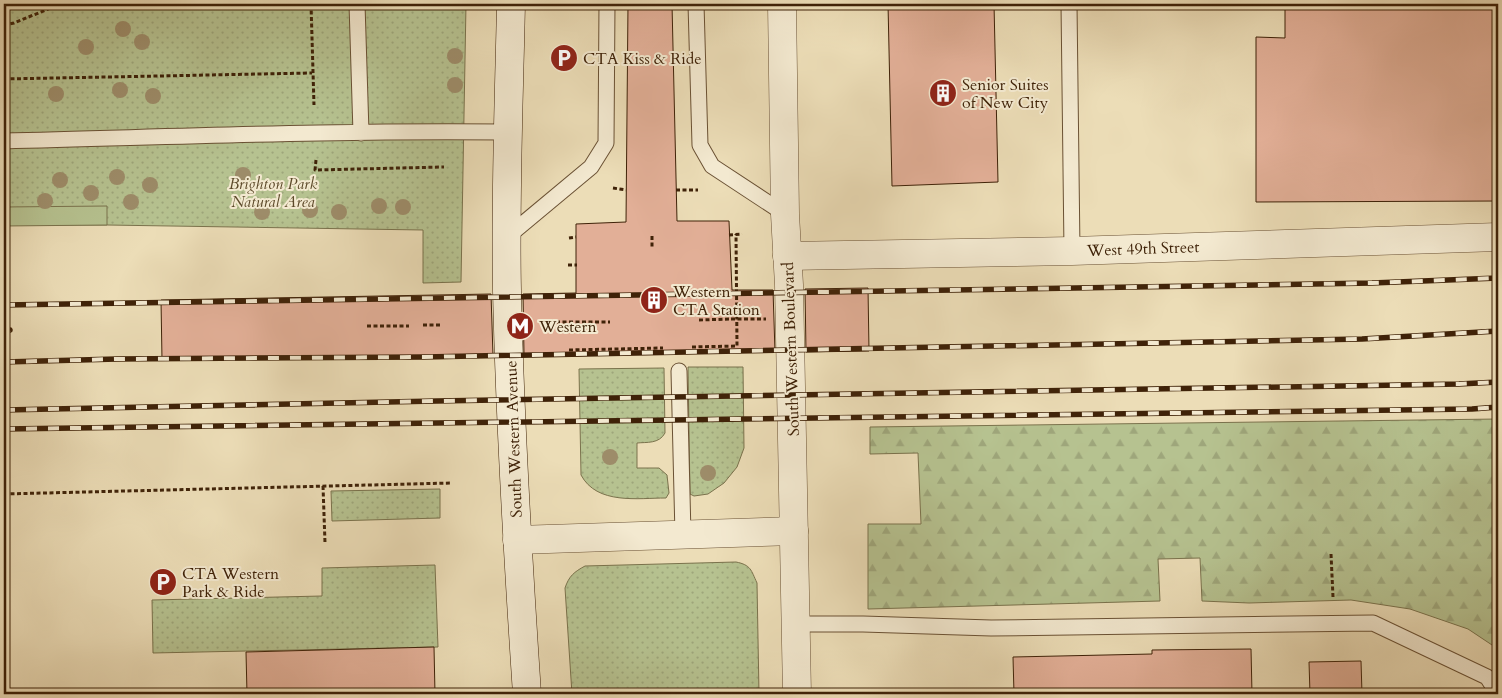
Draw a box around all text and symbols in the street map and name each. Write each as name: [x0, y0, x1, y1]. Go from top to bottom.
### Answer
parking icon: CTA Kiss & Ride: [549, 43, 579, 73]
place label: CTA Kiss & Ride: [583, 48, 702, 70]
place label: Senior Suites of New City: [962, 74, 1049, 114]
building icon: Senior Suites of New City: [928, 78, 958, 108]
park label: Brighton Park Natural Area: [229, 173, 317, 213]
street label: West 49th Street: [1085, 236, 1200, 262]
street label: South Western Boulevard: [777, 261, 805, 437]
place label: Western CTA Station: [672, 281, 760, 321]
building icon: Western CTA Station: [639, 285, 669, 315]
metro station icon: Western: [505, 311, 535, 341]
place label: Western: [538, 316, 597, 338]
street label: South Western Avenue: [500, 360, 528, 518]
place label: CTA Western Park & Ride: [182, 563, 279, 603]
parking icon: CTA Western Park & Ride: [148, 567, 178, 597]

